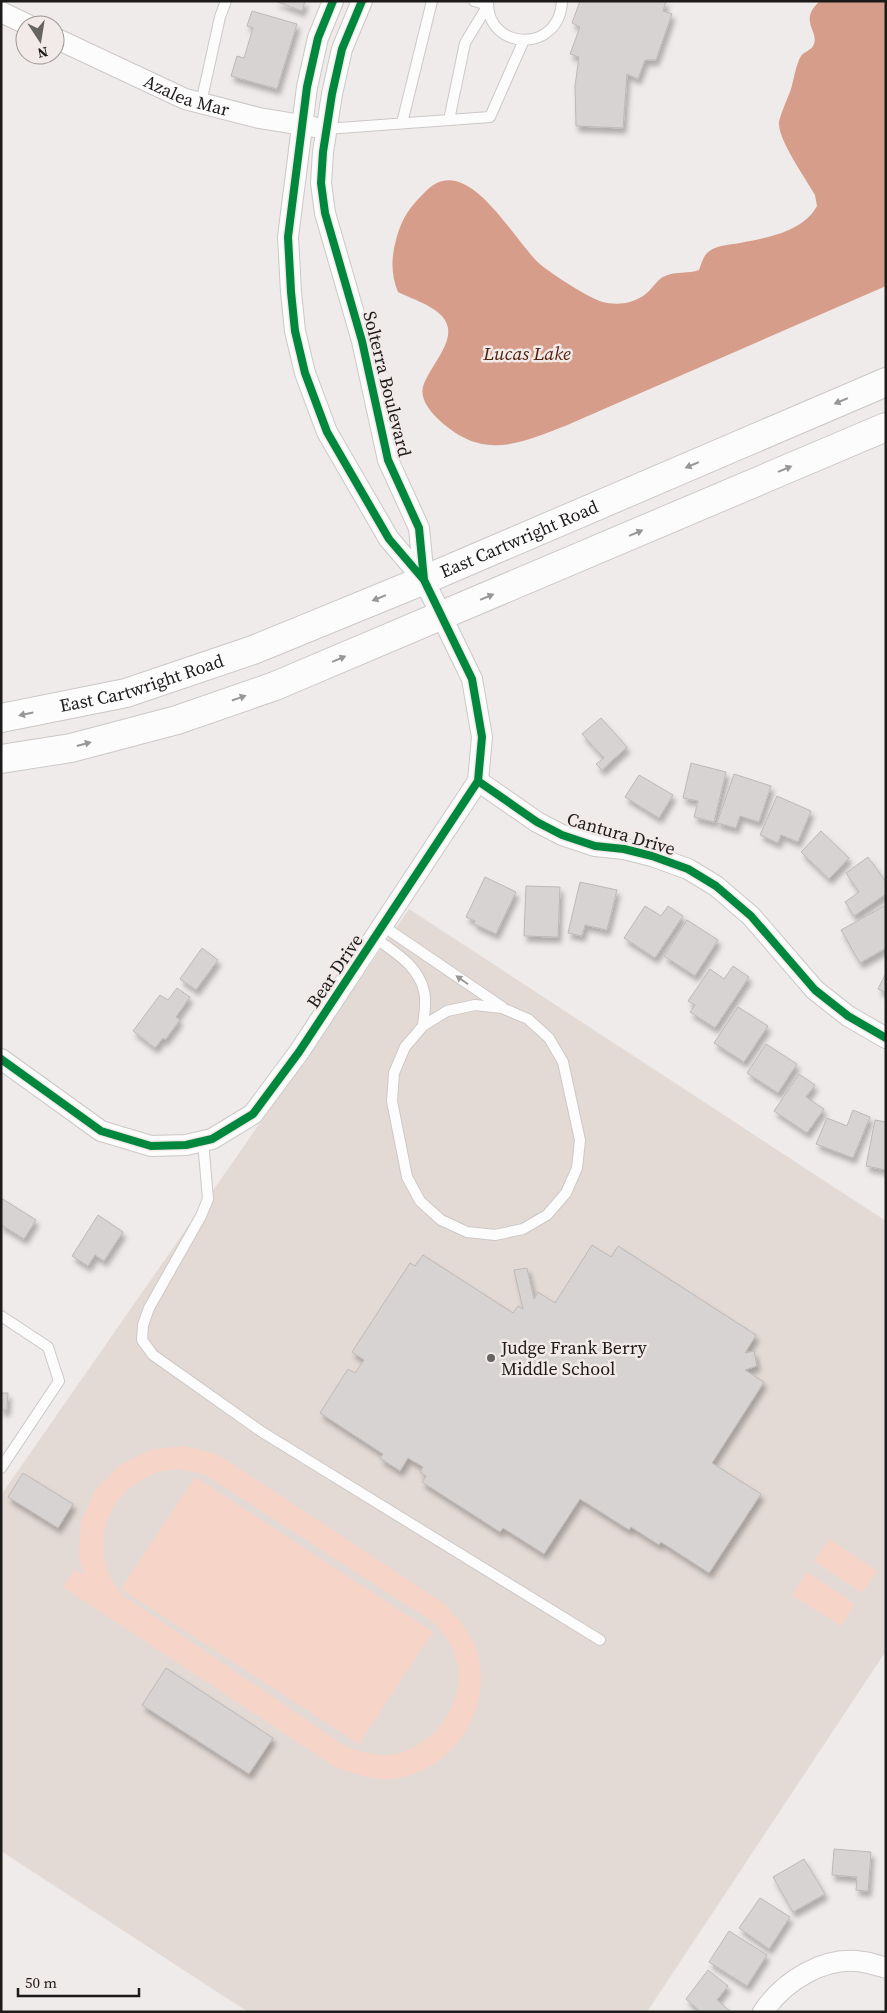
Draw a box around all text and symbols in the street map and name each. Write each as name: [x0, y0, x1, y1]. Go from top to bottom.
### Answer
north arrow: [15, 15, 65, 65]
text: N: [36, 42, 50, 64]
street label: Azalea Mar: [140, 68, 232, 122]
street label: Solterra Boulevard: [357, 309, 418, 459]
water label: Lucas Lake: [482, 340, 571, 366]
one-way arrow: [834, 398, 848, 406]
one-way arrow: [685, 462, 699, 470]
one-way arrow: [778, 465, 792, 473]
street label: East Cartwright Road: [436, 494, 602, 584]
one-way arrow: [629, 529, 643, 537]
one-way arrow: [480, 593, 494, 601]
one-way arrow: [372, 595, 386, 603]
street label: East Cartwright Road: [57, 648, 227, 718]
one-way arrow: [332, 655, 346, 663]
one-way arrow: [232, 694, 247, 702]
one-way arrow: [18, 711, 34, 719]
one-way arrow: [76, 740, 91, 748]
street label: Cantura Drive: [564, 806, 678, 861]
street label: Bear Drive: [301, 929, 369, 1013]
one-way arrow: [455, 975, 469, 985]
place label: Judge Frank Berry Middle School: [500, 1335, 647, 1381]
marker: Judge Frank Berry Middle School: [485, 1352, 497, 1364]
scale bar: [18, 1966, 139, 1998]
text: 50 m: [25, 1972, 57, 1993]

